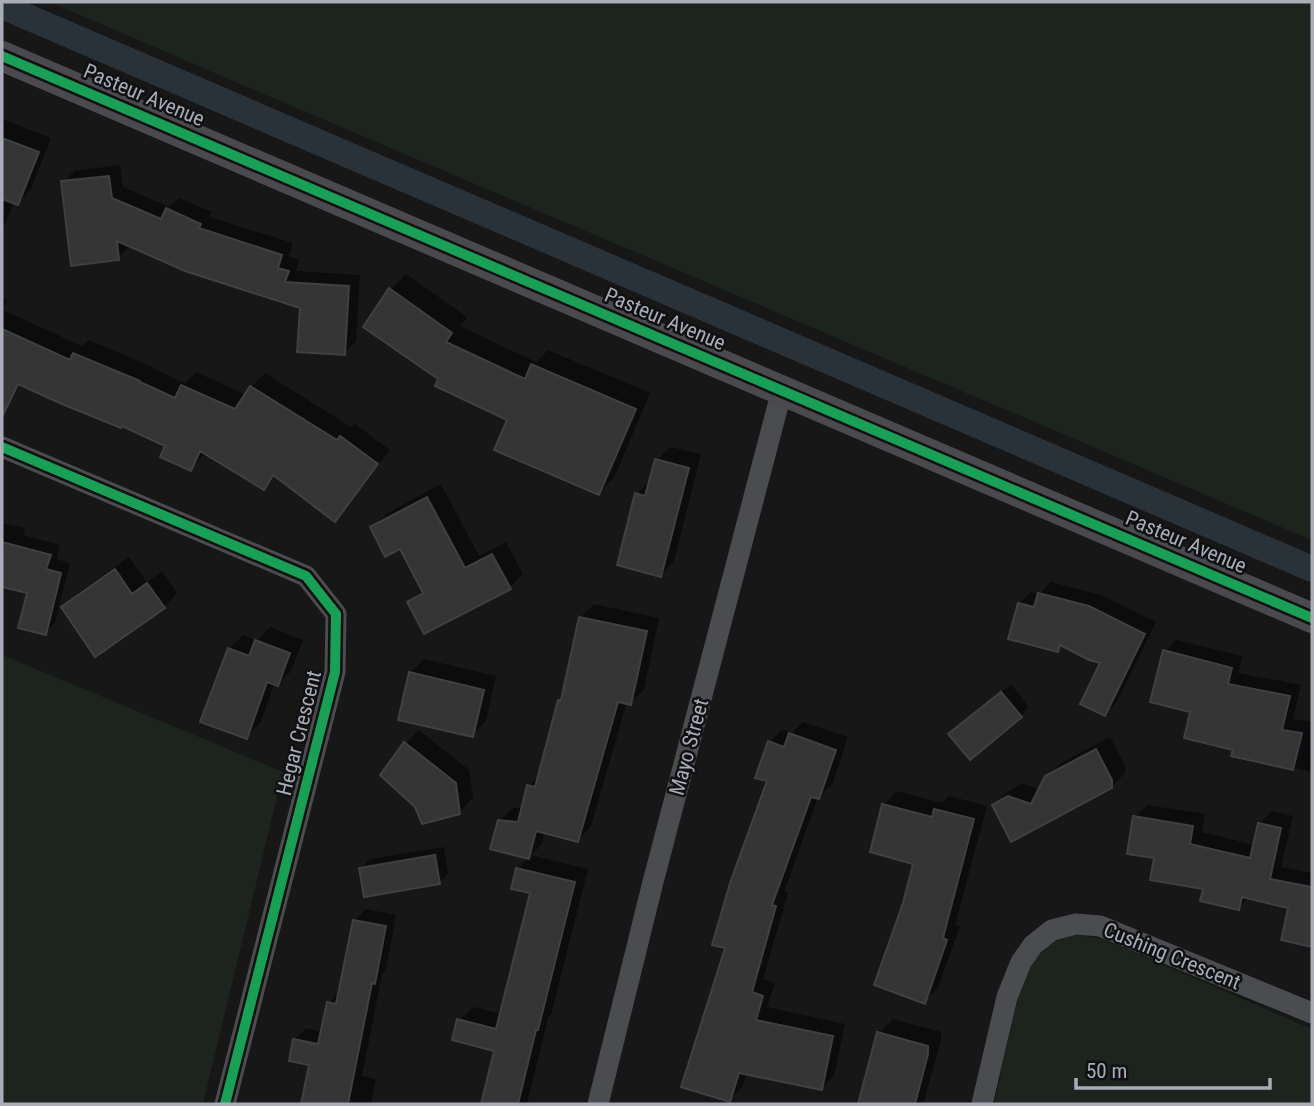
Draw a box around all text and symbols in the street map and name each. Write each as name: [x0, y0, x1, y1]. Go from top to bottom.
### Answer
street label: Pasteur Avenue: [80, 59, 208, 131]
street label: Pasteur Avenue: [601, 283, 729, 355]
street label: Pasteur Avenue: [1122, 506, 1250, 578]
street label: Hegar Crescent: [272, 668, 326, 798]
street label: Mayo Street: [665, 696, 713, 798]
street label: Cushing Crescent: [1100, 918, 1244, 994]
scale bar: [1076, 1046, 1270, 1090]
text: 50 m: [1086, 1059, 1127, 1083]

